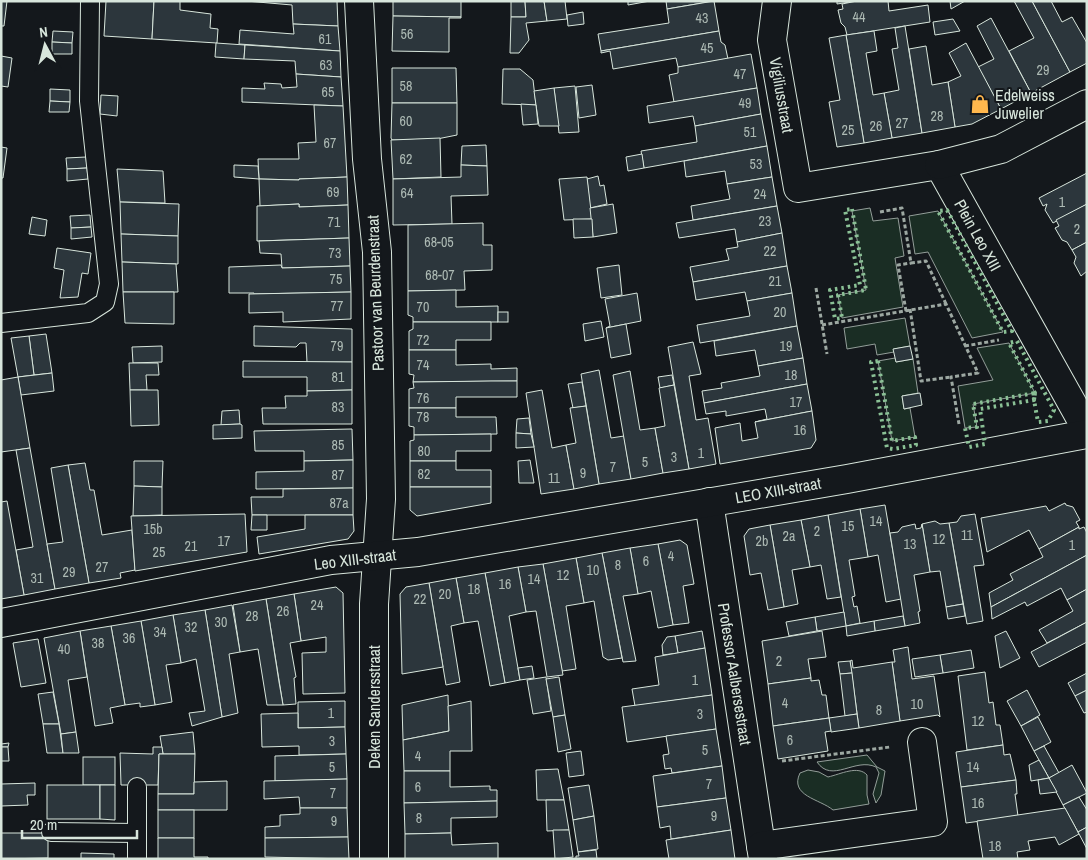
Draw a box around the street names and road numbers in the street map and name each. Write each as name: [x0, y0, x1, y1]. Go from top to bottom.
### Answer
street label: Vigiliusstraat: [765, 55, 800, 135]
street label: Plein Leo XIII: [949, 195, 1007, 275]
street label: Pastoor van Beurdenstraat: [361, 214, 389, 371]
street label: LEO XIII-straat: [733, 472, 823, 508]
street label: Leo XIII-straat: [313, 543, 398, 575]
street label: Professor Aalbersestraat: [713, 601, 757, 747]
street label: Deken Sandersstraat: [363, 645, 385, 769]

